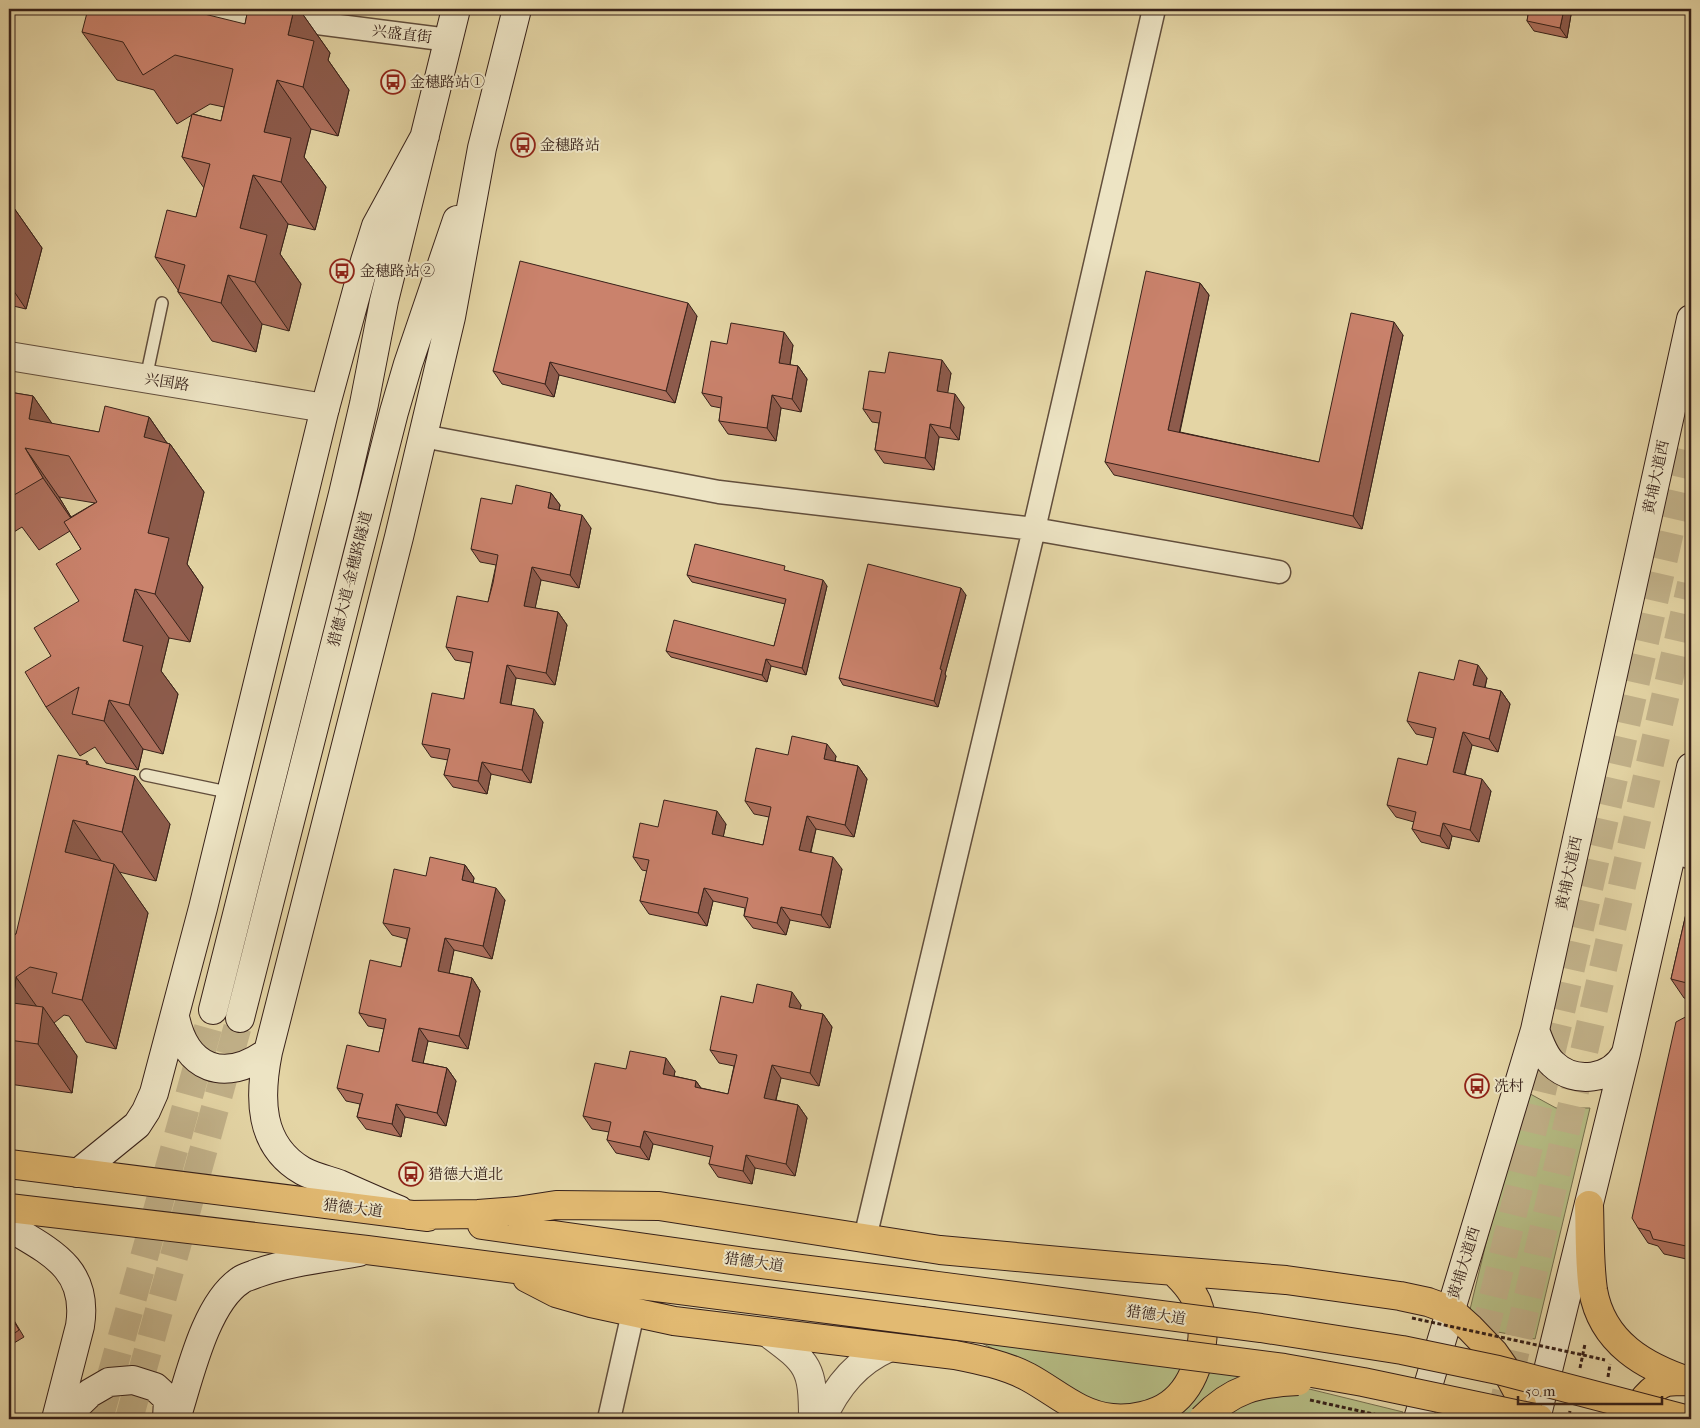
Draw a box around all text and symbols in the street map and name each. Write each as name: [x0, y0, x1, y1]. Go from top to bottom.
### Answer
street label: 兴盛直街: [371, 21, 433, 47]
bus stop icon: 金穗路站①: [380, 69, 406, 95]
place label: 金穗路站①: [410, 73, 485, 91]
bus stop icon: 金穗路站: [510, 132, 536, 158]
place label: 金穗路站: [540, 136, 600, 154]
bus stop icon: 金穗路站②: [329, 258, 355, 284]
place label: 金穗路站②: [360, 262, 435, 280]
street label: 兴国路: [143, 370, 191, 394]
street label: 黄埔大道西: [1639, 438, 1673, 516]
street label: 猎德大道-金穗路隧道: [324, 509, 376, 649]
street label: 黄埔大道西: [1552, 834, 1586, 912]
bus stop icon: 冼村: [1464, 1073, 1490, 1099]
place label: 冼村: [1494, 1077, 1524, 1095]
bus stop icon: 猎德大道北: [398, 1161, 424, 1187]
place label: 猎德大道北: [428, 1165, 503, 1183]
street label: 猎德大道: [322, 1195, 384, 1221]
street label: 黄埔大道西: [1444, 1224, 1484, 1302]
street label: 猎德大道: [723, 1249, 785, 1275]
street label: 猎德大道: [1125, 1302, 1187, 1328]
scale bar: [1518, 1373, 1661, 1405]
text: 50 m: [1525, 1382, 1556, 1400]

